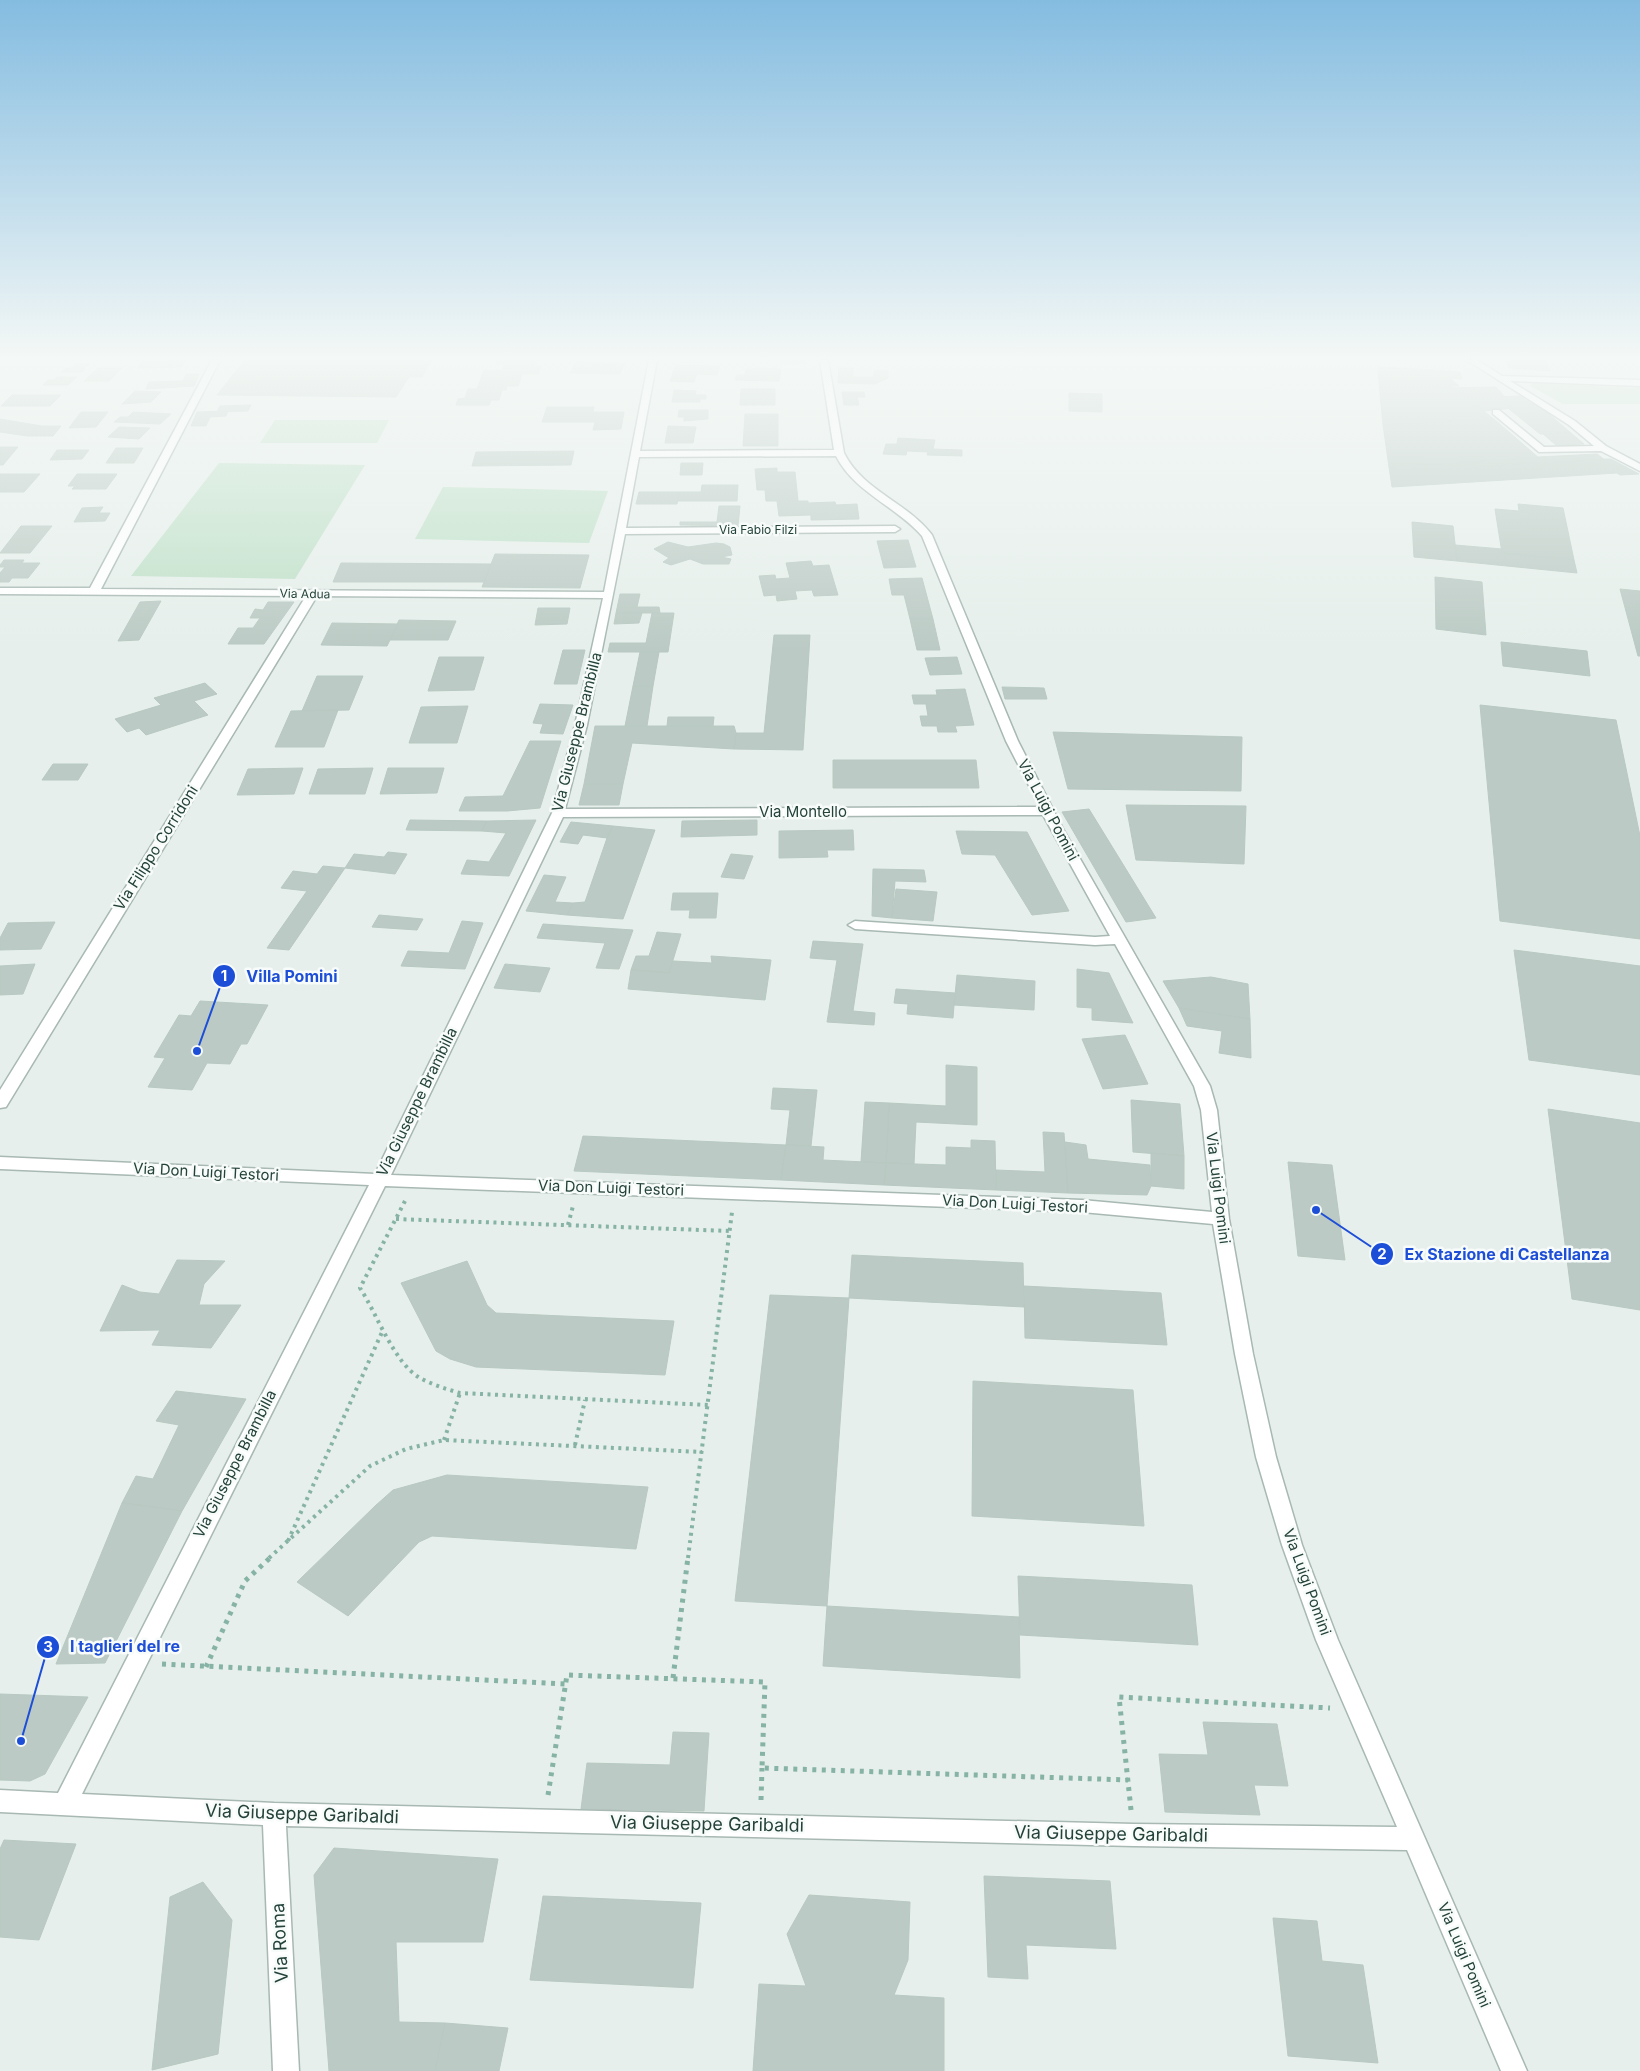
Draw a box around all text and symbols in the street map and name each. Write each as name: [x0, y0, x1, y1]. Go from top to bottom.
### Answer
street label: Via Fabio Filzi: [719, 522, 797, 537]
street label: Via Adua: [279, 586, 331, 601]
street label: Via Giuseppe Brambilla: [547, 650, 606, 814]
street label: Via Luigi Pomini: [1014, 756, 1083, 864]
street label: Via Filippo Corridoni: [109, 782, 202, 914]
street label: Via Montello: [759, 802, 847, 821]
callout: Villa Pomini: [211, 960, 348, 991]
text: 1: [221, 966, 227, 985]
text: Villa Pomini: [246, 966, 338, 986]
street label: Via Giuseppe Brambilla: [372, 1024, 461, 1180]
street label: Via Luigi Pomini: [1202, 1131, 1235, 1245]
street label: Via Don Luigi Testori: [133, 1158, 279, 1185]
street label: Via Don Luigi Testori: [538, 1175, 684, 1200]
street label: Via Don Luigi Testori: [942, 1190, 1088, 1217]
callout: Ex Stazione di Castellanza: [1370, 1239, 1620, 1270]
text: 2: [1377, 1244, 1387, 1263]
text: Ex Stazione di Castellanza: [1405, 1244, 1610, 1264]
street label: Via Giuseppe Brambilla: [189, 1386, 280, 1541]
street label: Via Luigi Pomini: [1279, 1526, 1336, 1638]
callout: I taglieri del re: [35, 1631, 190, 1662]
text: I taglieri del re: [70, 1636, 180, 1656]
text: 3: [43, 1637, 53, 1656]
street label: Via Giuseppe Garibaldi: [205, 1800, 399, 1827]
street label: Via Giuseppe Garibaldi: [610, 1811, 804, 1836]
street label: Via Giuseppe Garibaldi: [1014, 1821, 1208, 1846]
street label: Via Luigi Pomini: [1434, 1899, 1495, 2010]
street label: Via Roma: [267, 1903, 292, 1983]

